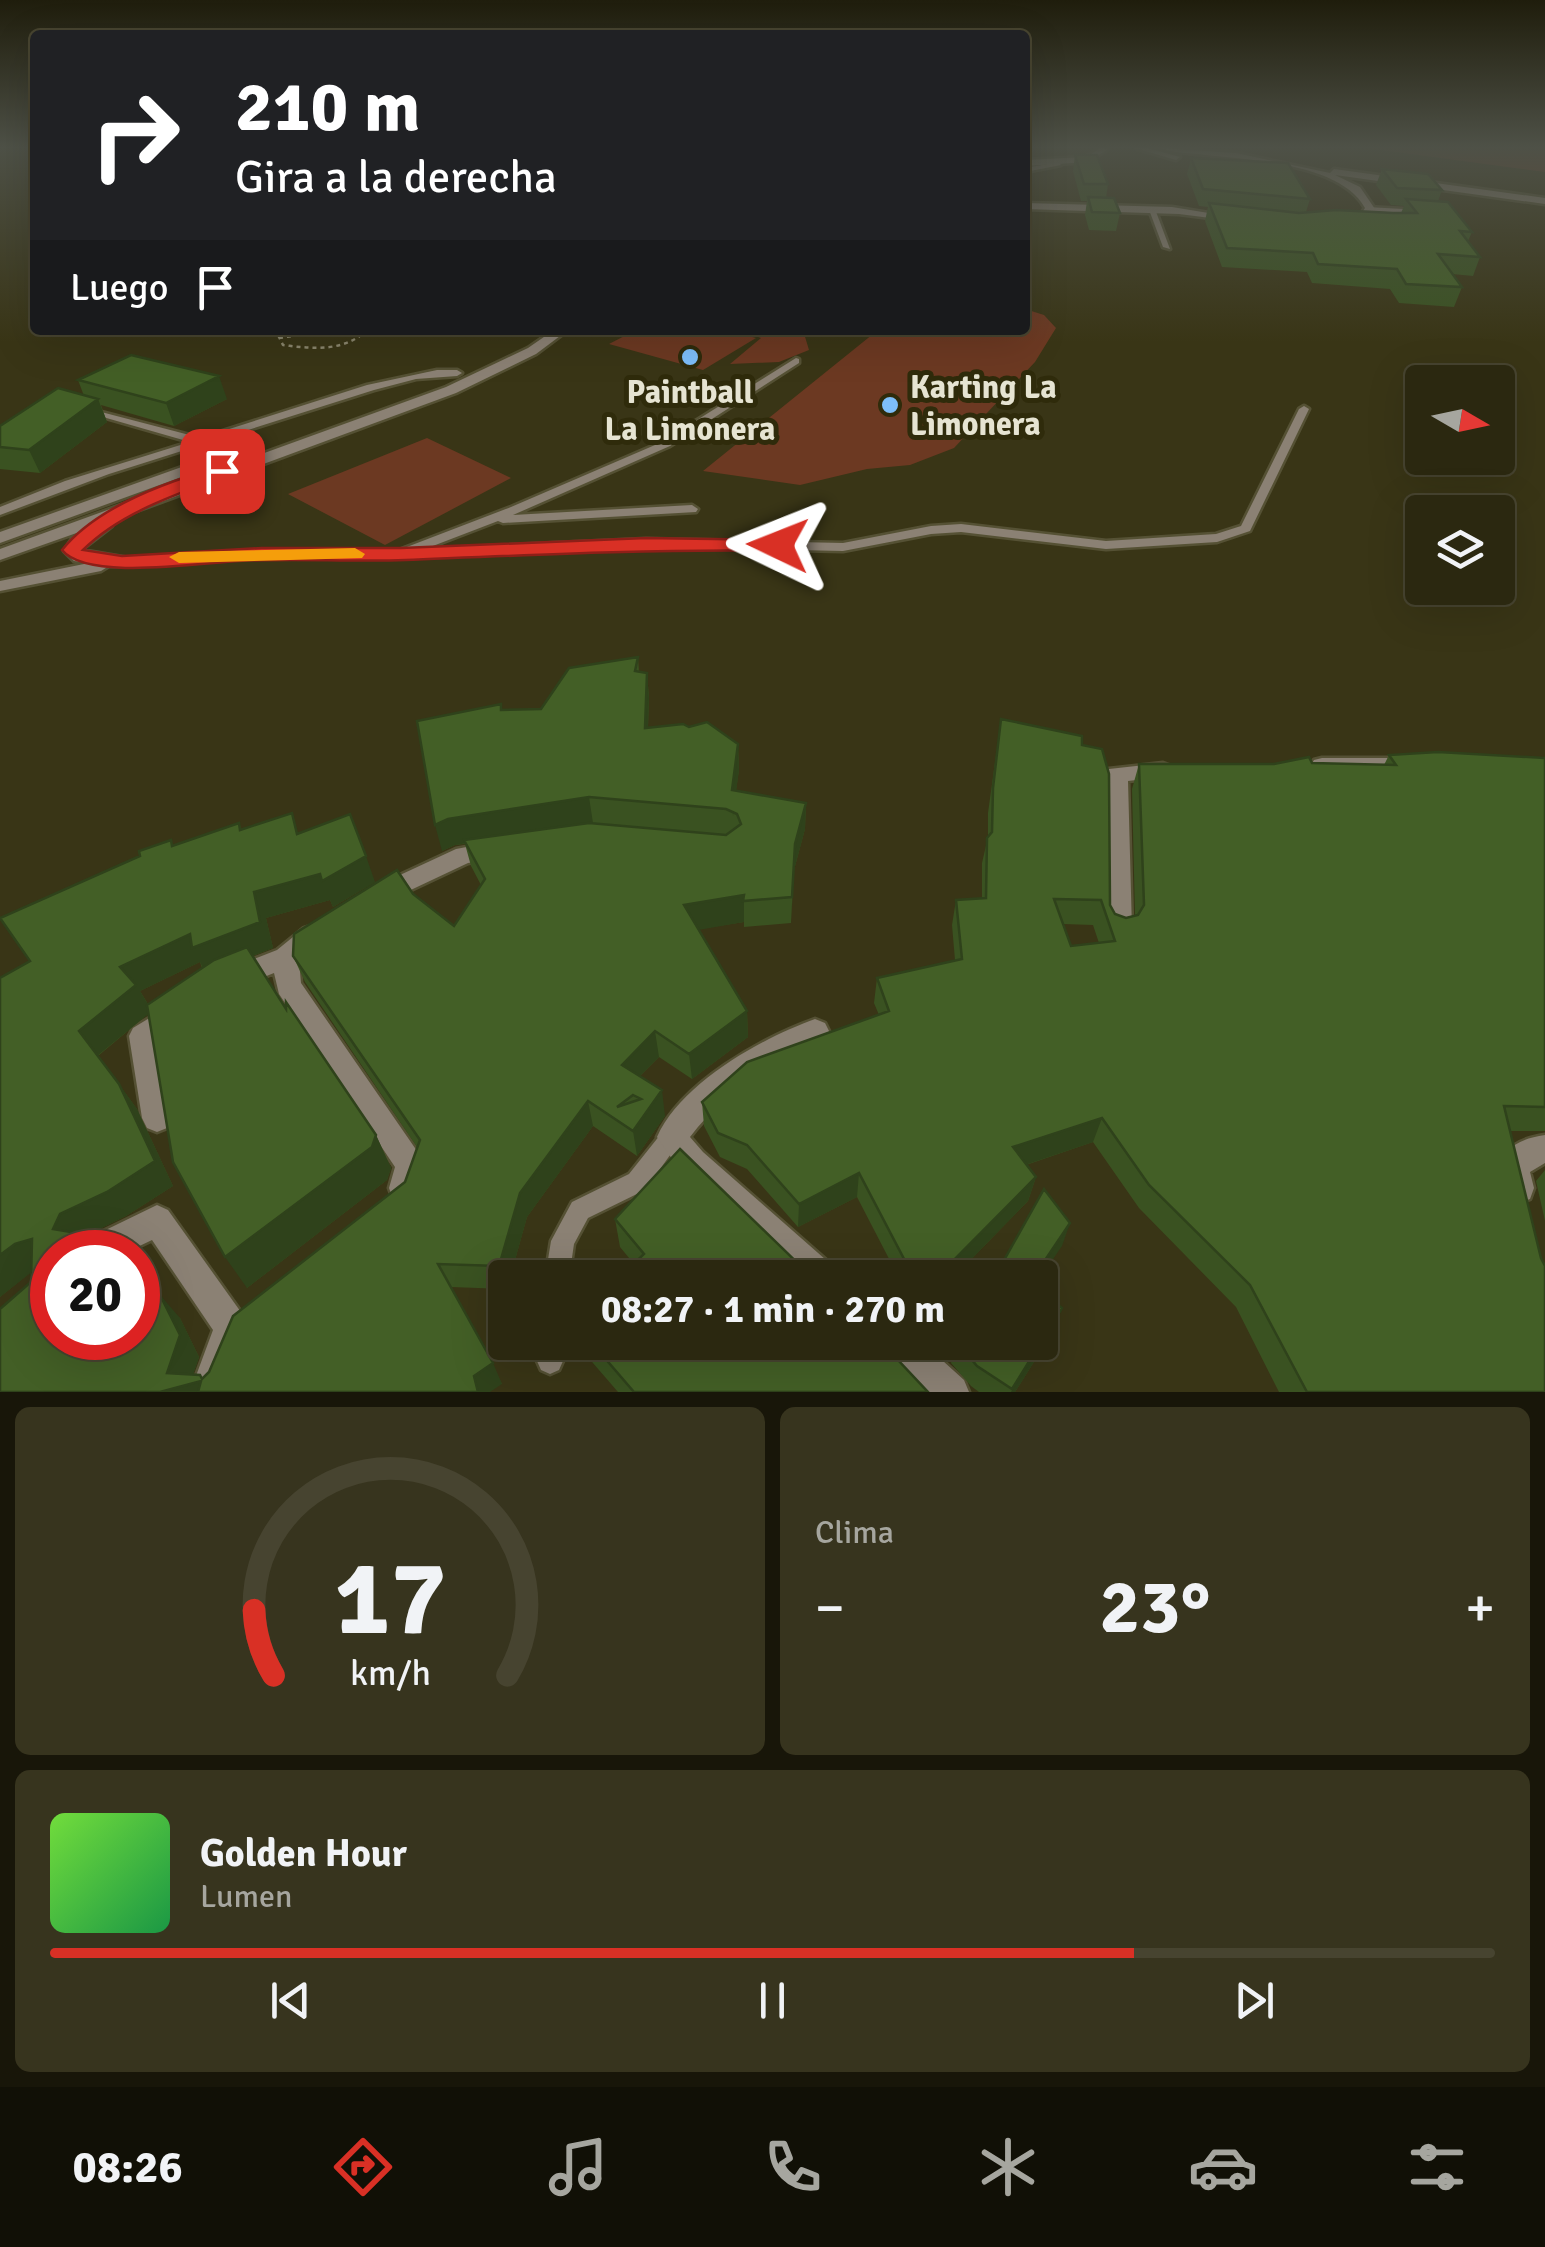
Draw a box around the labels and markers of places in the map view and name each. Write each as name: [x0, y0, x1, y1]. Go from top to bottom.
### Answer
marker: Paintball La Limonera: [679, 346, 701, 368]
place label: Karting La Limonera: [910, 368, 1057, 444]
place label: Paintball La Limonera: [605, 373, 775, 449]
marker: Karting La Limonera: [879, 394, 901, 416]
pin: [180, 429, 265, 514]

